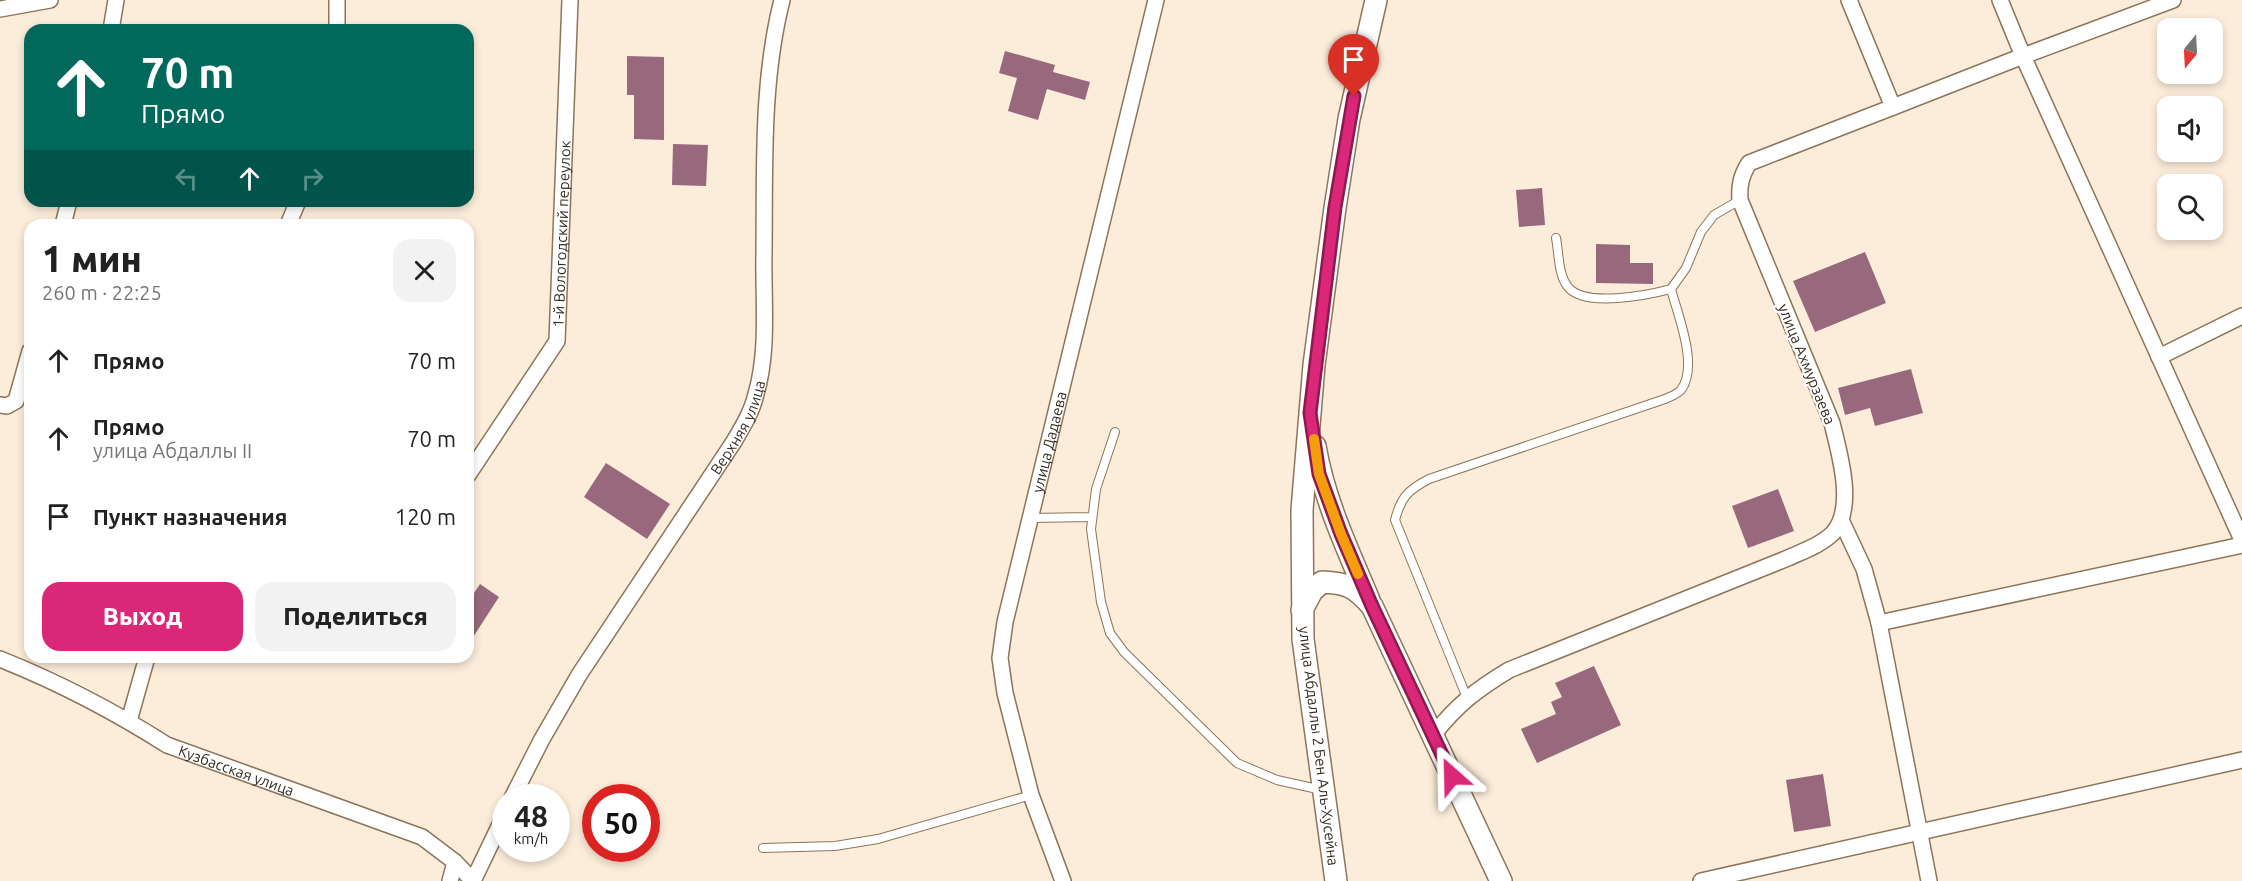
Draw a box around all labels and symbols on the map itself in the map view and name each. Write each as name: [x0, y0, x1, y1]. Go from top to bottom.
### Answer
north arrow: [2157, 18, 2223, 84]
pin: [1328, 34, 1379, 96]
street label: 1-й Вологодский переулок: [549, 140, 573, 328]
street label: улица Ахмурзаева: [1775, 301, 1839, 427]
street label: Верхняя улица: [706, 379, 768, 477]
street label: улица Дадаева: [1028, 390, 1069, 494]
street label: улица Абдаллы 2 Бен Аль-Хусейна: [1296, 625, 1342, 867]
street label: Кузбасская улица: [176, 741, 297, 799]
position arrow: [1420, 744, 1484, 808]
speed limit sign: 50: [582, 784, 660, 862]

